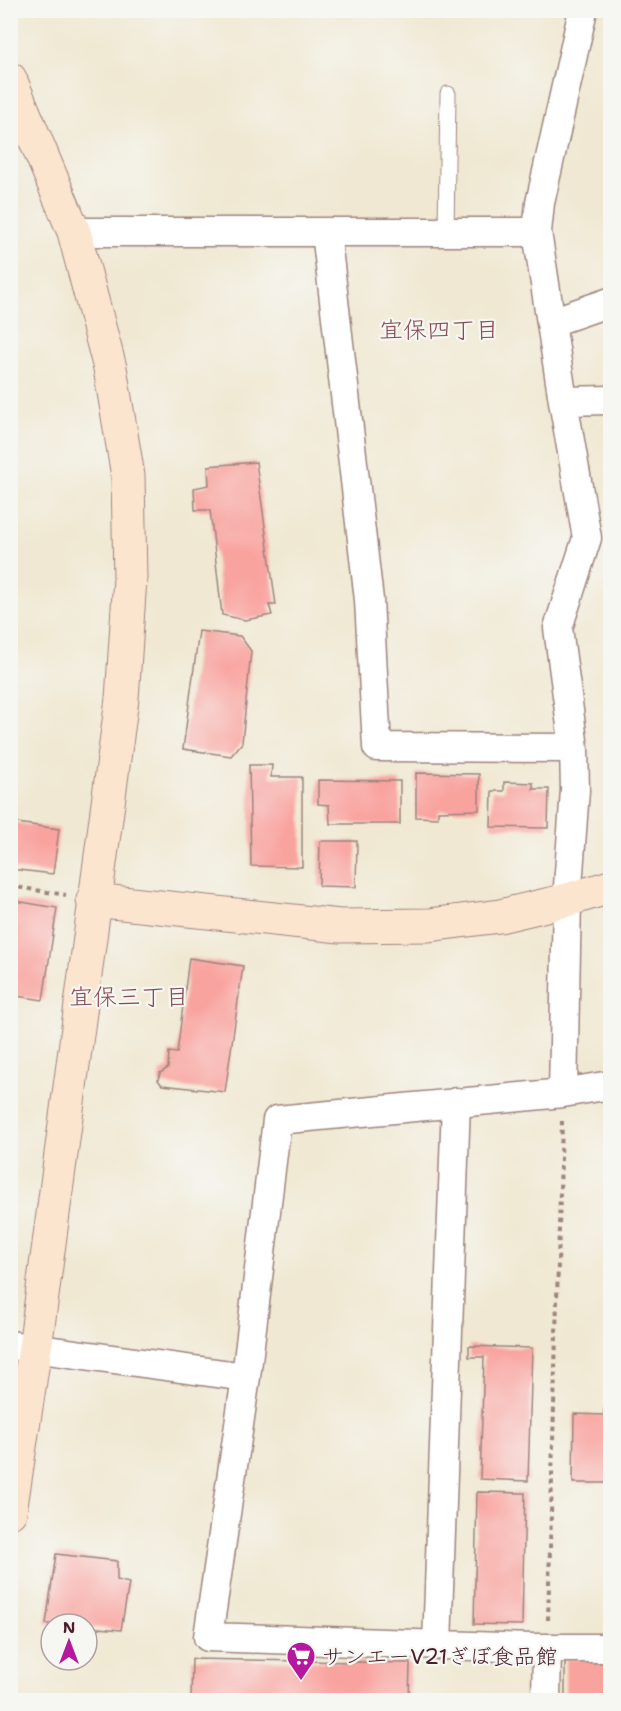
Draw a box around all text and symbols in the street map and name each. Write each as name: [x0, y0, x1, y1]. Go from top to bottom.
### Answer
district label: 宜保四丁目: [379, 314, 499, 346]
district label: 宜保三丁目: [69, 981, 189, 1013]
north arrow: [39, 1612, 99, 1672]
text: N: [63, 1617, 75, 1638]
supermarket icon: サンエーV21ぎぼ食品館: [285, 1640, 317, 1682]
place label: サンエーV21ぎぼ食品館: [322, 1642, 558, 1671]

